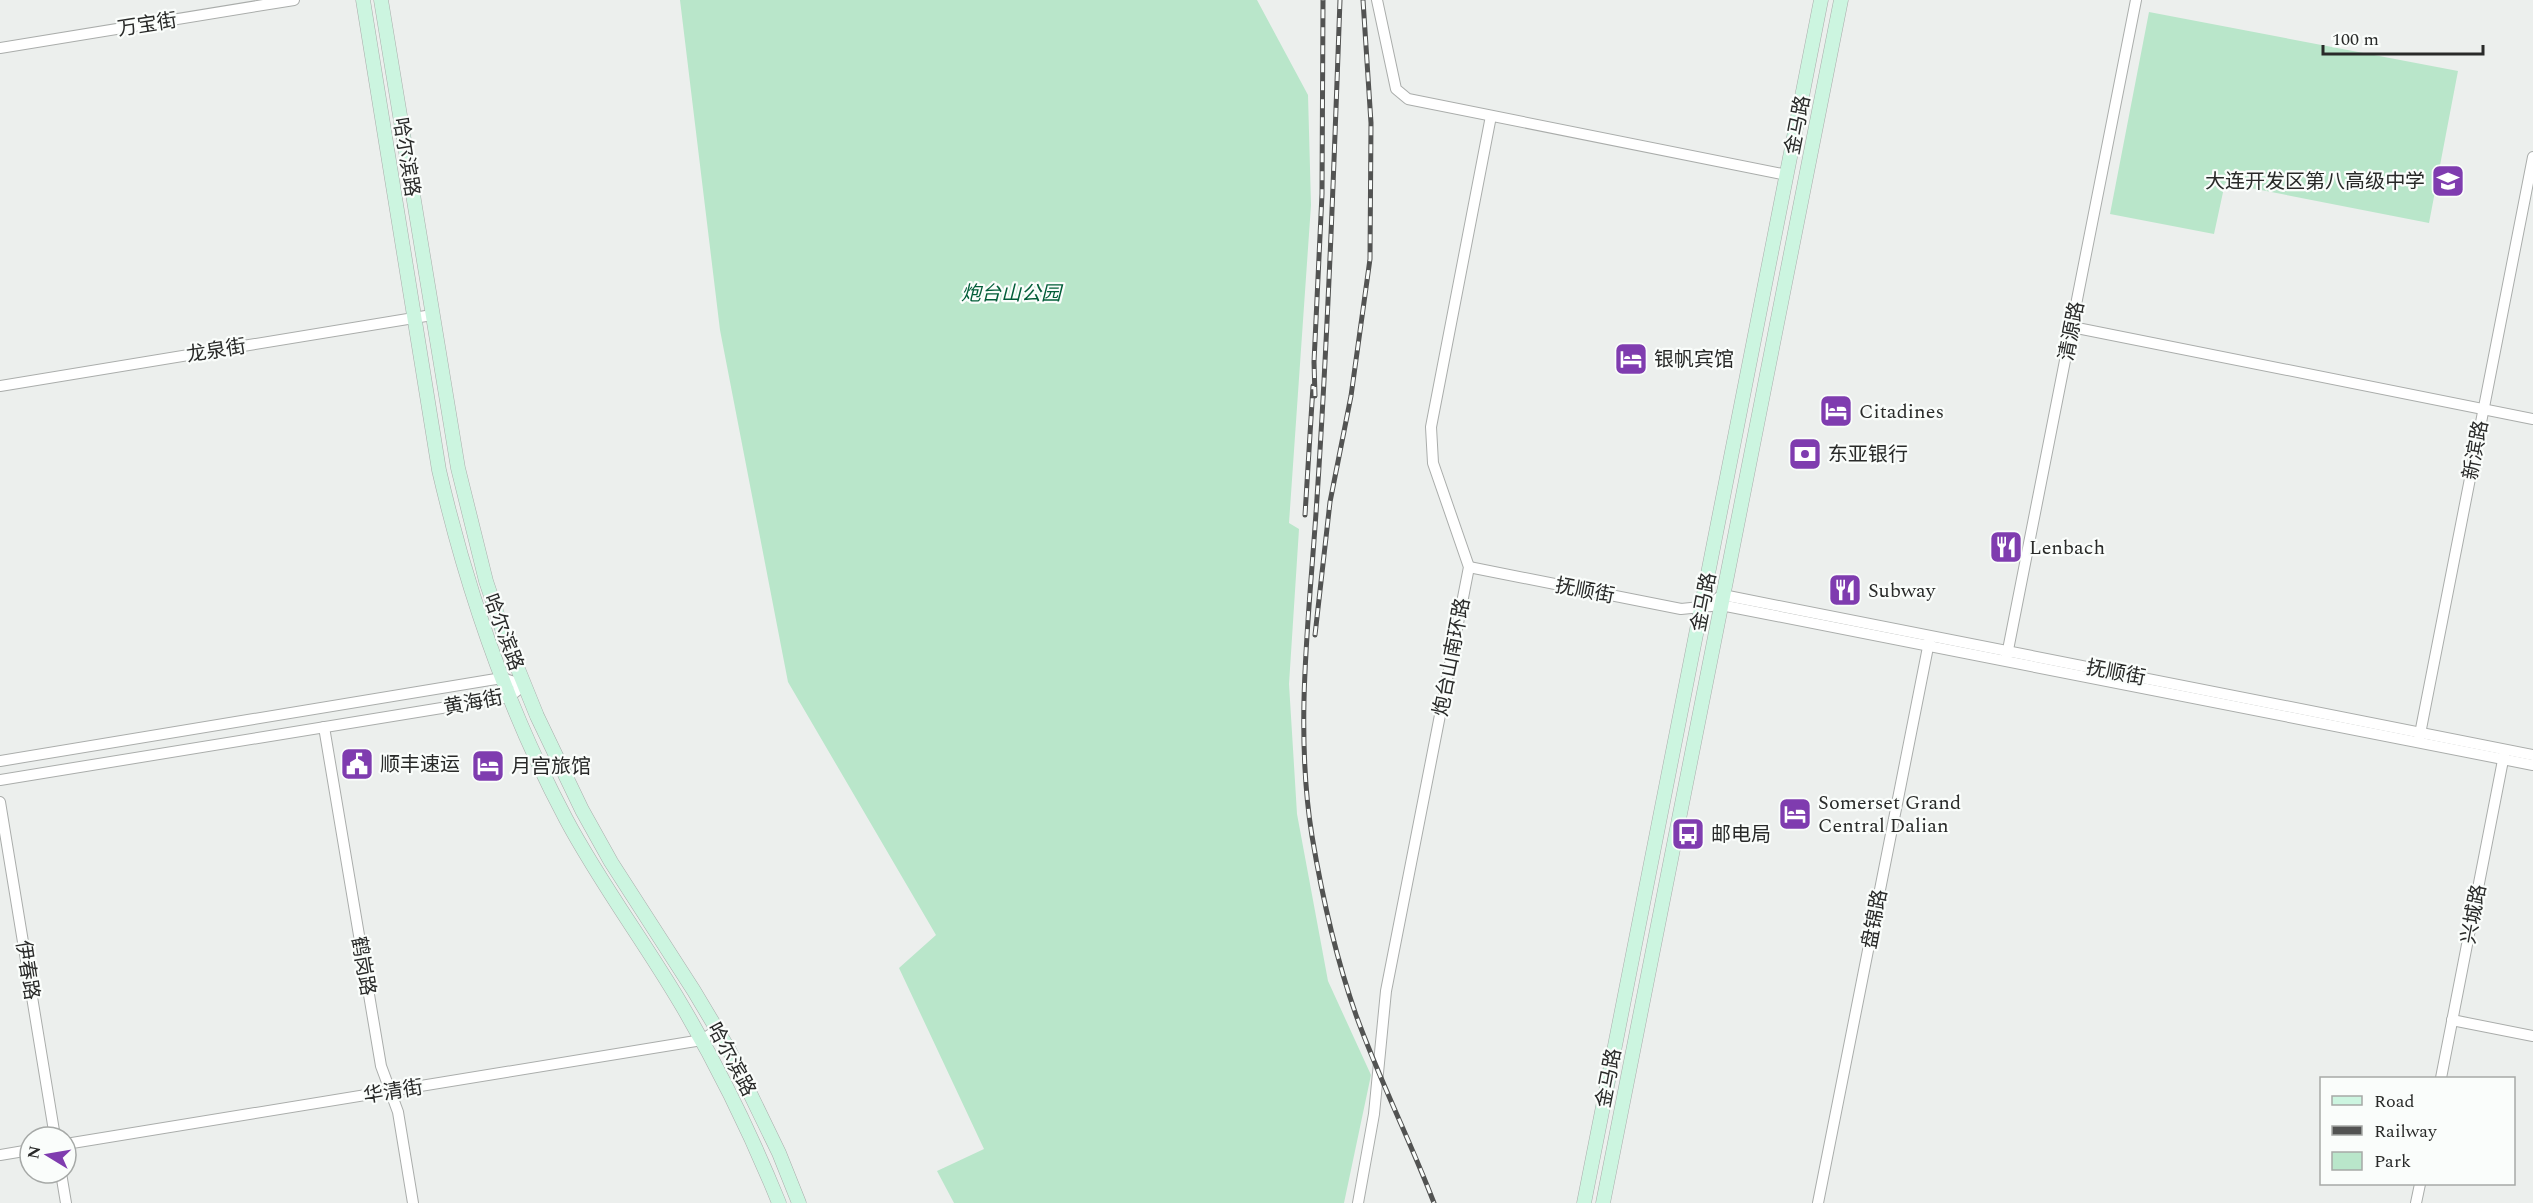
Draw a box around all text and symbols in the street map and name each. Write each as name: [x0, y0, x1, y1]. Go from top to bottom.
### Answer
street label: 万宝街: [115, 5, 179, 44]
scale bar: [2323, 18, 2484, 56]
text: 100 m: [2332, 26, 2379, 53]
street label: 金马路: [1778, 93, 1818, 158]
street label: 哈尔滨路: [385, 115, 427, 199]
school or university icon: 大连开发区第八高级中学: [2430, 163, 2466, 199]
place label: 大连开发区第八高级中学: [2205, 167, 2425, 197]
park label: 炮台山公园: [961, 279, 1064, 309]
street label: 清源路: [2052, 299, 2092, 364]
street label: 龙泉街: [184, 331, 248, 370]
hotel icon: 银帆宾馆: [1613, 341, 1649, 377]
place label: 银帆宾馆: [1654, 345, 1734, 375]
hotel icon: Citadines: [1818, 393, 1854, 429]
place label: Citadines: [1859, 397, 1944, 427]
street label: 新滨路: [2456, 418, 2496, 483]
bank icon: 东亚银行: [1787, 436, 1823, 472]
place label: 东亚银行: [1828, 440, 1908, 470]
restaurant icon: Lenbach: [1988, 529, 2024, 565]
place label: Lenbach: [2029, 533, 2105, 563]
street label: 金马路: [1684, 570, 1724, 635]
street label: 抚顺街: [1552, 571, 1617, 611]
restaurant icon: Subway: [1827, 572, 1863, 608]
place label: Subway: [1868, 576, 1937, 606]
street label: 哈尔滨路: [475, 590, 531, 675]
street label: 炮台山南环路: [1426, 595, 1478, 719]
street label: 抚顺街: [2083, 653, 2148, 693]
street label: 黄海街: [441, 683, 506, 723]
public building icon: 顺丰速运: [339, 746, 375, 782]
hotel icon: 月宫旅馆: [470, 748, 506, 784]
place label: 顺丰速运: [380, 750, 460, 780]
place label: 月宫旅馆: [511, 752, 591, 782]
place label: Somerset Grand Central Dalian: [1818, 788, 1961, 841]
hotel icon: Somerset Grand Central Dalian: [1777, 796, 1813, 832]
bus stop icon: 邮电局: [1670, 816, 1706, 852]
place label: 邮电局: [1711, 820, 1771, 850]
street label: 兴城路: [2454, 882, 2494, 947]
street label: 盘锦路: [1855, 887, 1895, 952]
street label: 鹤岗路: [343, 934, 383, 998]
street label: 伊春路: [8, 938, 47, 1002]
street label: 哈尔滨路: [699, 1017, 763, 1102]
street label: 金马路: [1589, 1046, 1629, 1111]
street label: 华清街: [361, 1072, 425, 1111]
legend: [2320, 1077, 2515, 1185]
text: Road: [2374, 1088, 2415, 1115]
text: Railway: [2374, 1118, 2438, 1145]
north arrow: [18, 1125, 78, 1185]
text: N: [21, 1144, 47, 1161]
text: Park: [2374, 1148, 2411, 1175]

